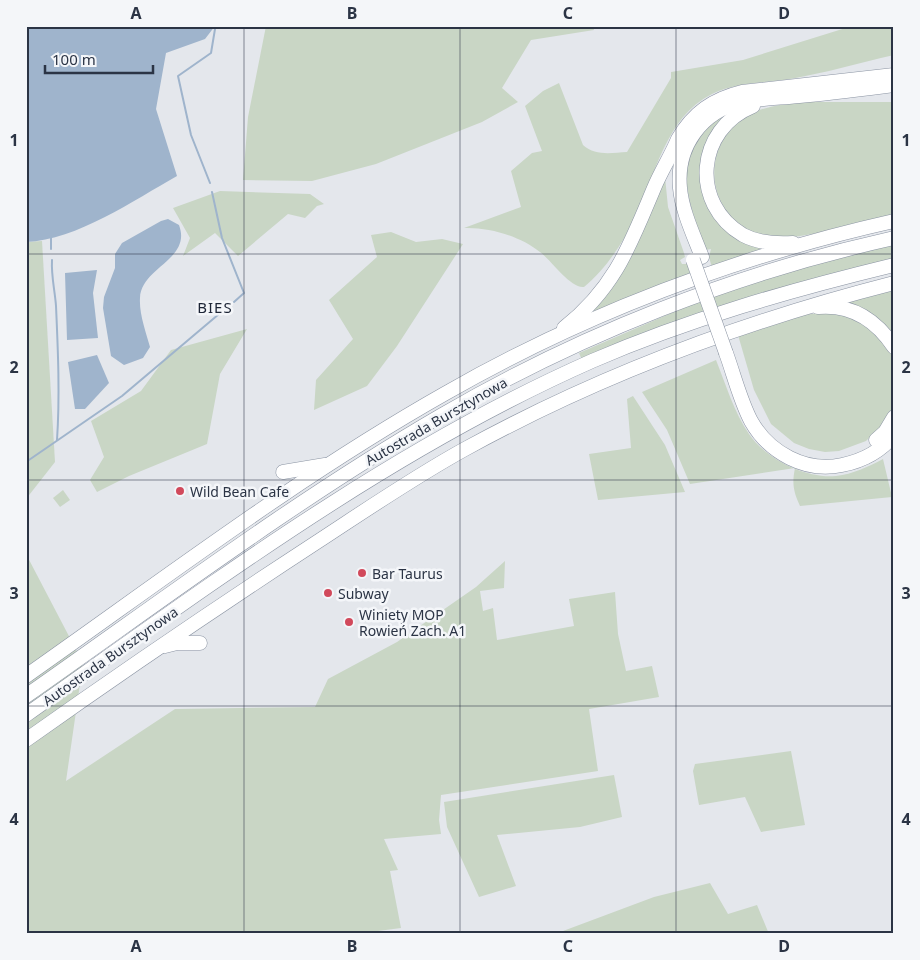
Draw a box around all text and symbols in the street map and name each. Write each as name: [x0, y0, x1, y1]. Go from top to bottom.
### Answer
text: A: [130, 2, 142, 24]
text: B: [347, 2, 357, 24]
text: C: [563, 2, 573, 24]
text: D: [778, 2, 790, 24]
scale bar: [45, 42, 152, 74]
text: 100 m: [52, 49, 96, 69]
text: 1: [9, 129, 19, 151]
text: 1: [901, 129, 911, 151]
district label: BIES: [197, 297, 233, 317]
text: 2: [9, 356, 19, 378]
text: 2: [901, 356, 911, 378]
street label: Autostrada Bursztynowa: [362, 373, 510, 469]
place label: Wild Bean Cafe: [190, 482, 289, 501]
marker: Wild Bean Cafe: [174, 485, 186, 497]
place label: Bar Taurus: [372, 564, 443, 583]
marker: Bar Taurus: [356, 567, 368, 579]
text: 3: [9, 582, 19, 604]
text: 3: [901, 582, 911, 604]
place label: Subway: [338, 584, 390, 603]
marker: Subway: [322, 587, 334, 599]
street label: Autostrada Bursztynowa: [39, 602, 181, 710]
place label: Winiety MOP Rowień Zach. A1: [359, 605, 466, 640]
marker: Winiety MOP Rowień Zach. A1: [343, 616, 355, 628]
text: 4: [9, 808, 19, 830]
text: 4: [901, 808, 911, 830]
text: A: [130, 935, 142, 957]
text: B: [347, 935, 357, 957]
text: C: [563, 935, 573, 957]
text: D: [778, 935, 790, 957]

